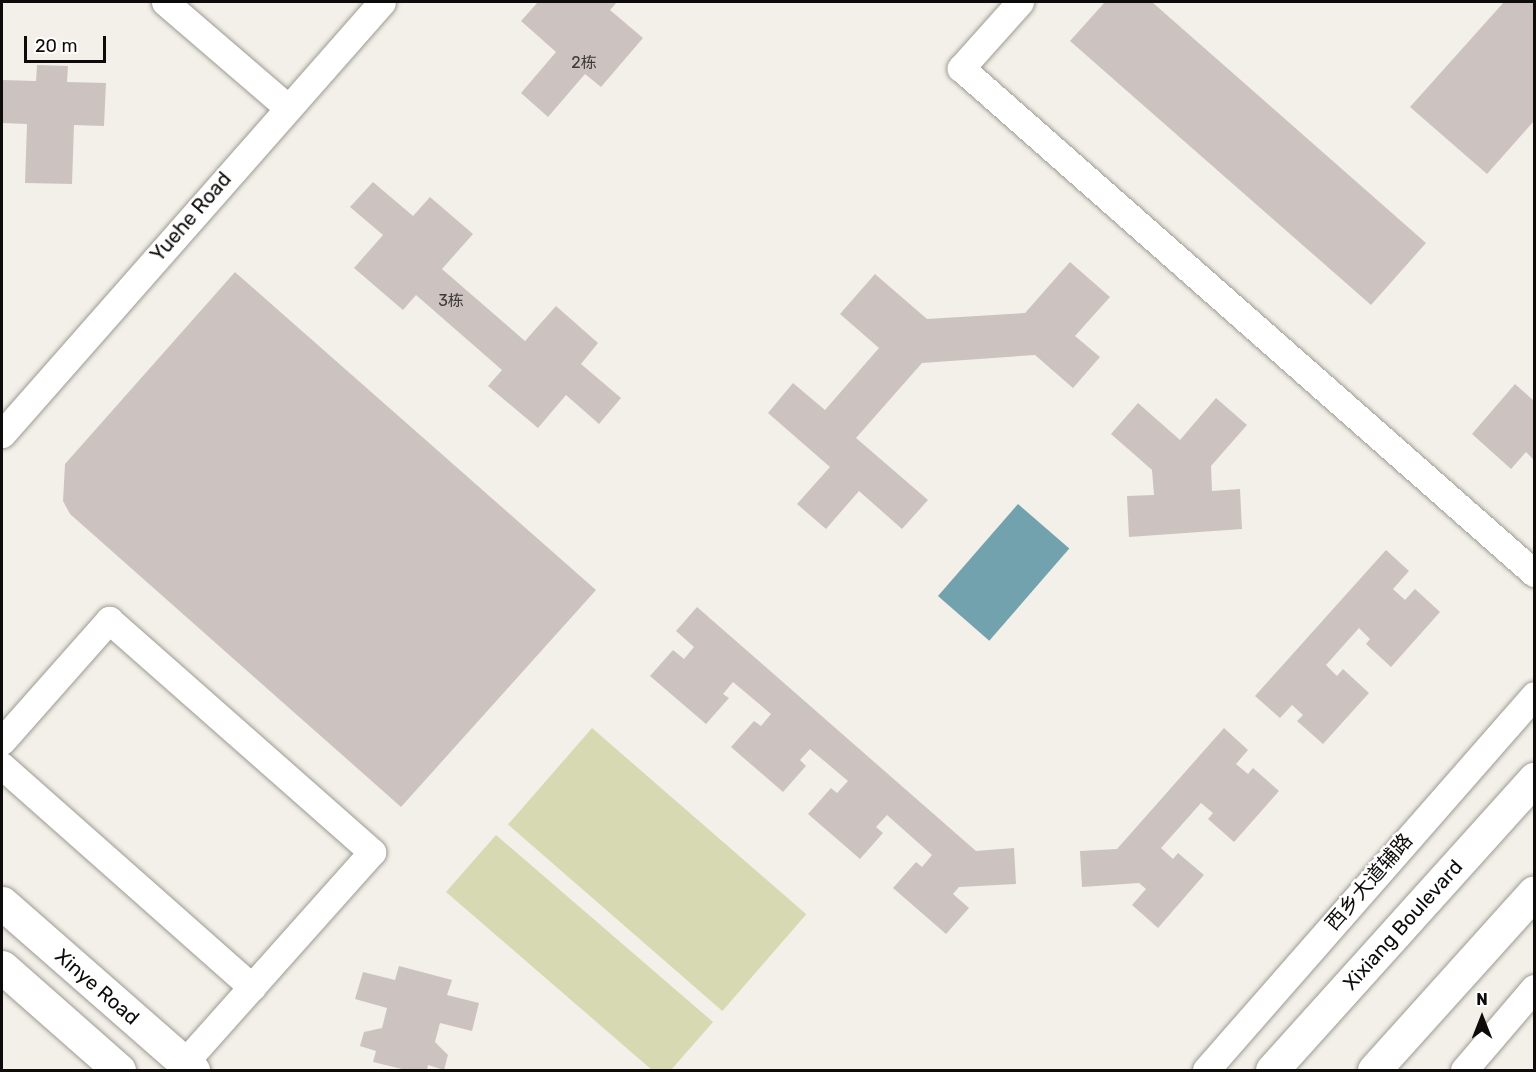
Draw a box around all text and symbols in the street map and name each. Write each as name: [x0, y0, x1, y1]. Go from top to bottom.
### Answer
scale bar: [27, 24, 110, 62]
text: 20 m: [35, 35, 77, 57]
house number: 2栋: [571, 53, 597, 73]
street label: Yuehe Road: [146, 167, 236, 267]
house number: 3栋: [438, 291, 464, 311]
street label: 西乡大道辅路: [1321, 829, 1417, 935]
street label: Xixiang Boulevard: [1338, 855, 1468, 995]
street label: Xinye Road: [50, 944, 144, 1030]
north arrow: [1452, 988, 1512, 1048]
text: N: [1476, 990, 1488, 1009]

